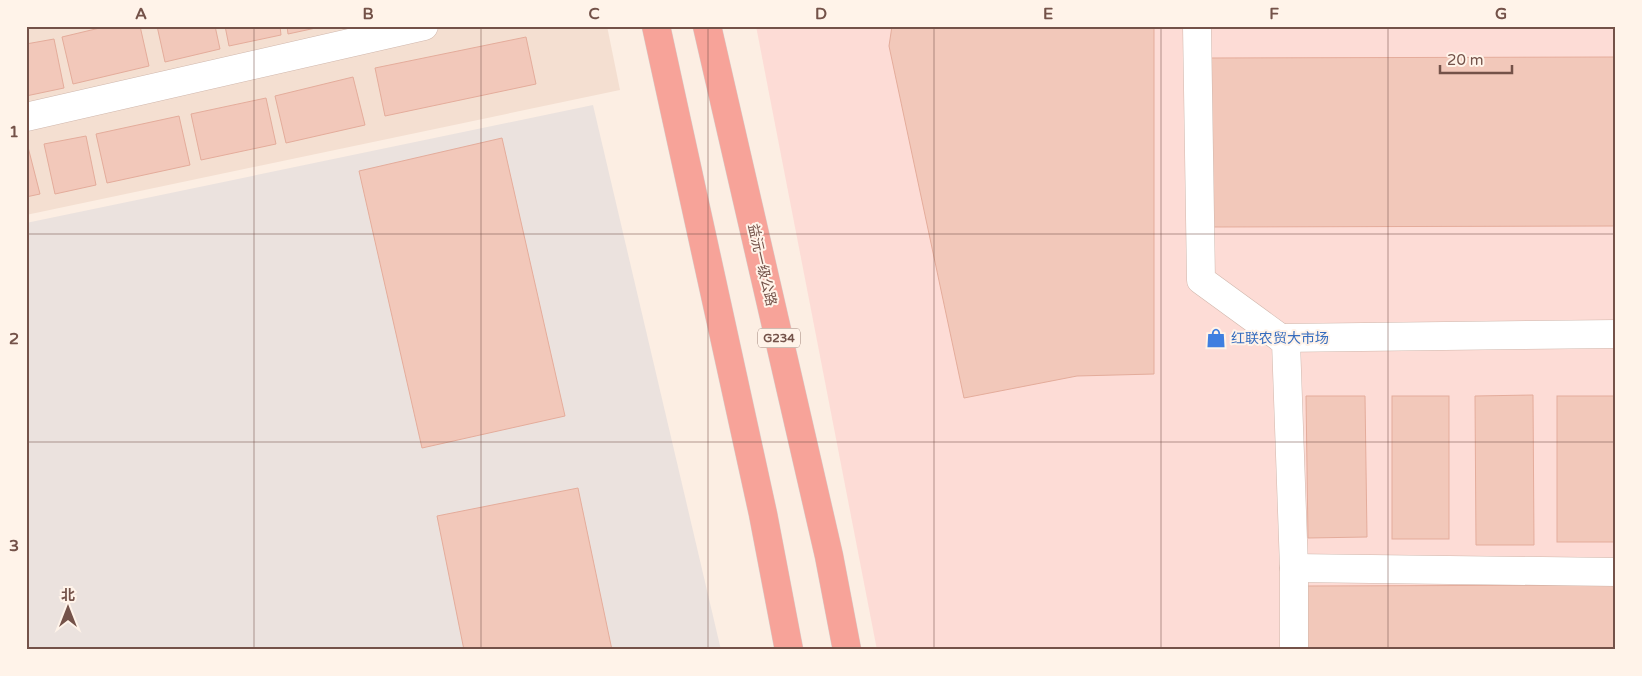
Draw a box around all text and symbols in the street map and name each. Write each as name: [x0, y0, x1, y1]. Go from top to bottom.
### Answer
text: A: [135, 4, 147, 24]
text: B: [362, 4, 374, 24]
text: C: [588, 4, 600, 24]
text: D: [815, 4, 827, 24]
text: E: [1043, 4, 1053, 24]
text: F: [1269, 4, 1279, 24]
text: G: [1495, 4, 1507, 24]
scale bar: [1440, 42, 1512, 74]
text: 20 m: [1447, 51, 1484, 69]
text: 1: [9, 122, 19, 142]
street label: 益沅一级公路: [744, 222, 780, 308]
shop icon: 红联农贸大市场: [1205, 327, 1227, 349]
road number: G234: [758, 328, 800, 348]
text: 2: [9, 329, 19, 349]
place label: 红联农贸大市场: [1231, 330, 1329, 347]
text: 3: [9, 536, 19, 556]
north arrow: [42, 584, 92, 634]
text: 北: [61, 587, 75, 604]

